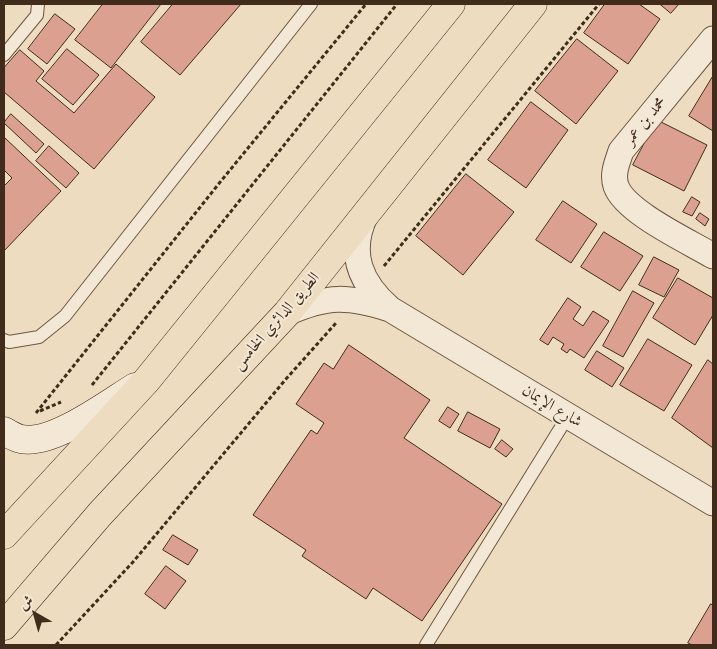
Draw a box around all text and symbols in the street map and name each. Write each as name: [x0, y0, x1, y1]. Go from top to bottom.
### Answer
street label: محمد بن عمر: [620, 93, 670, 149]
street label: الطريق الدائري الخامس: [228, 268, 324, 374]
street label: شارع الإيمان: [518, 381, 586, 431]
north arrow: [10, 589, 60, 639]
text: ش: [15, 591, 37, 614]

